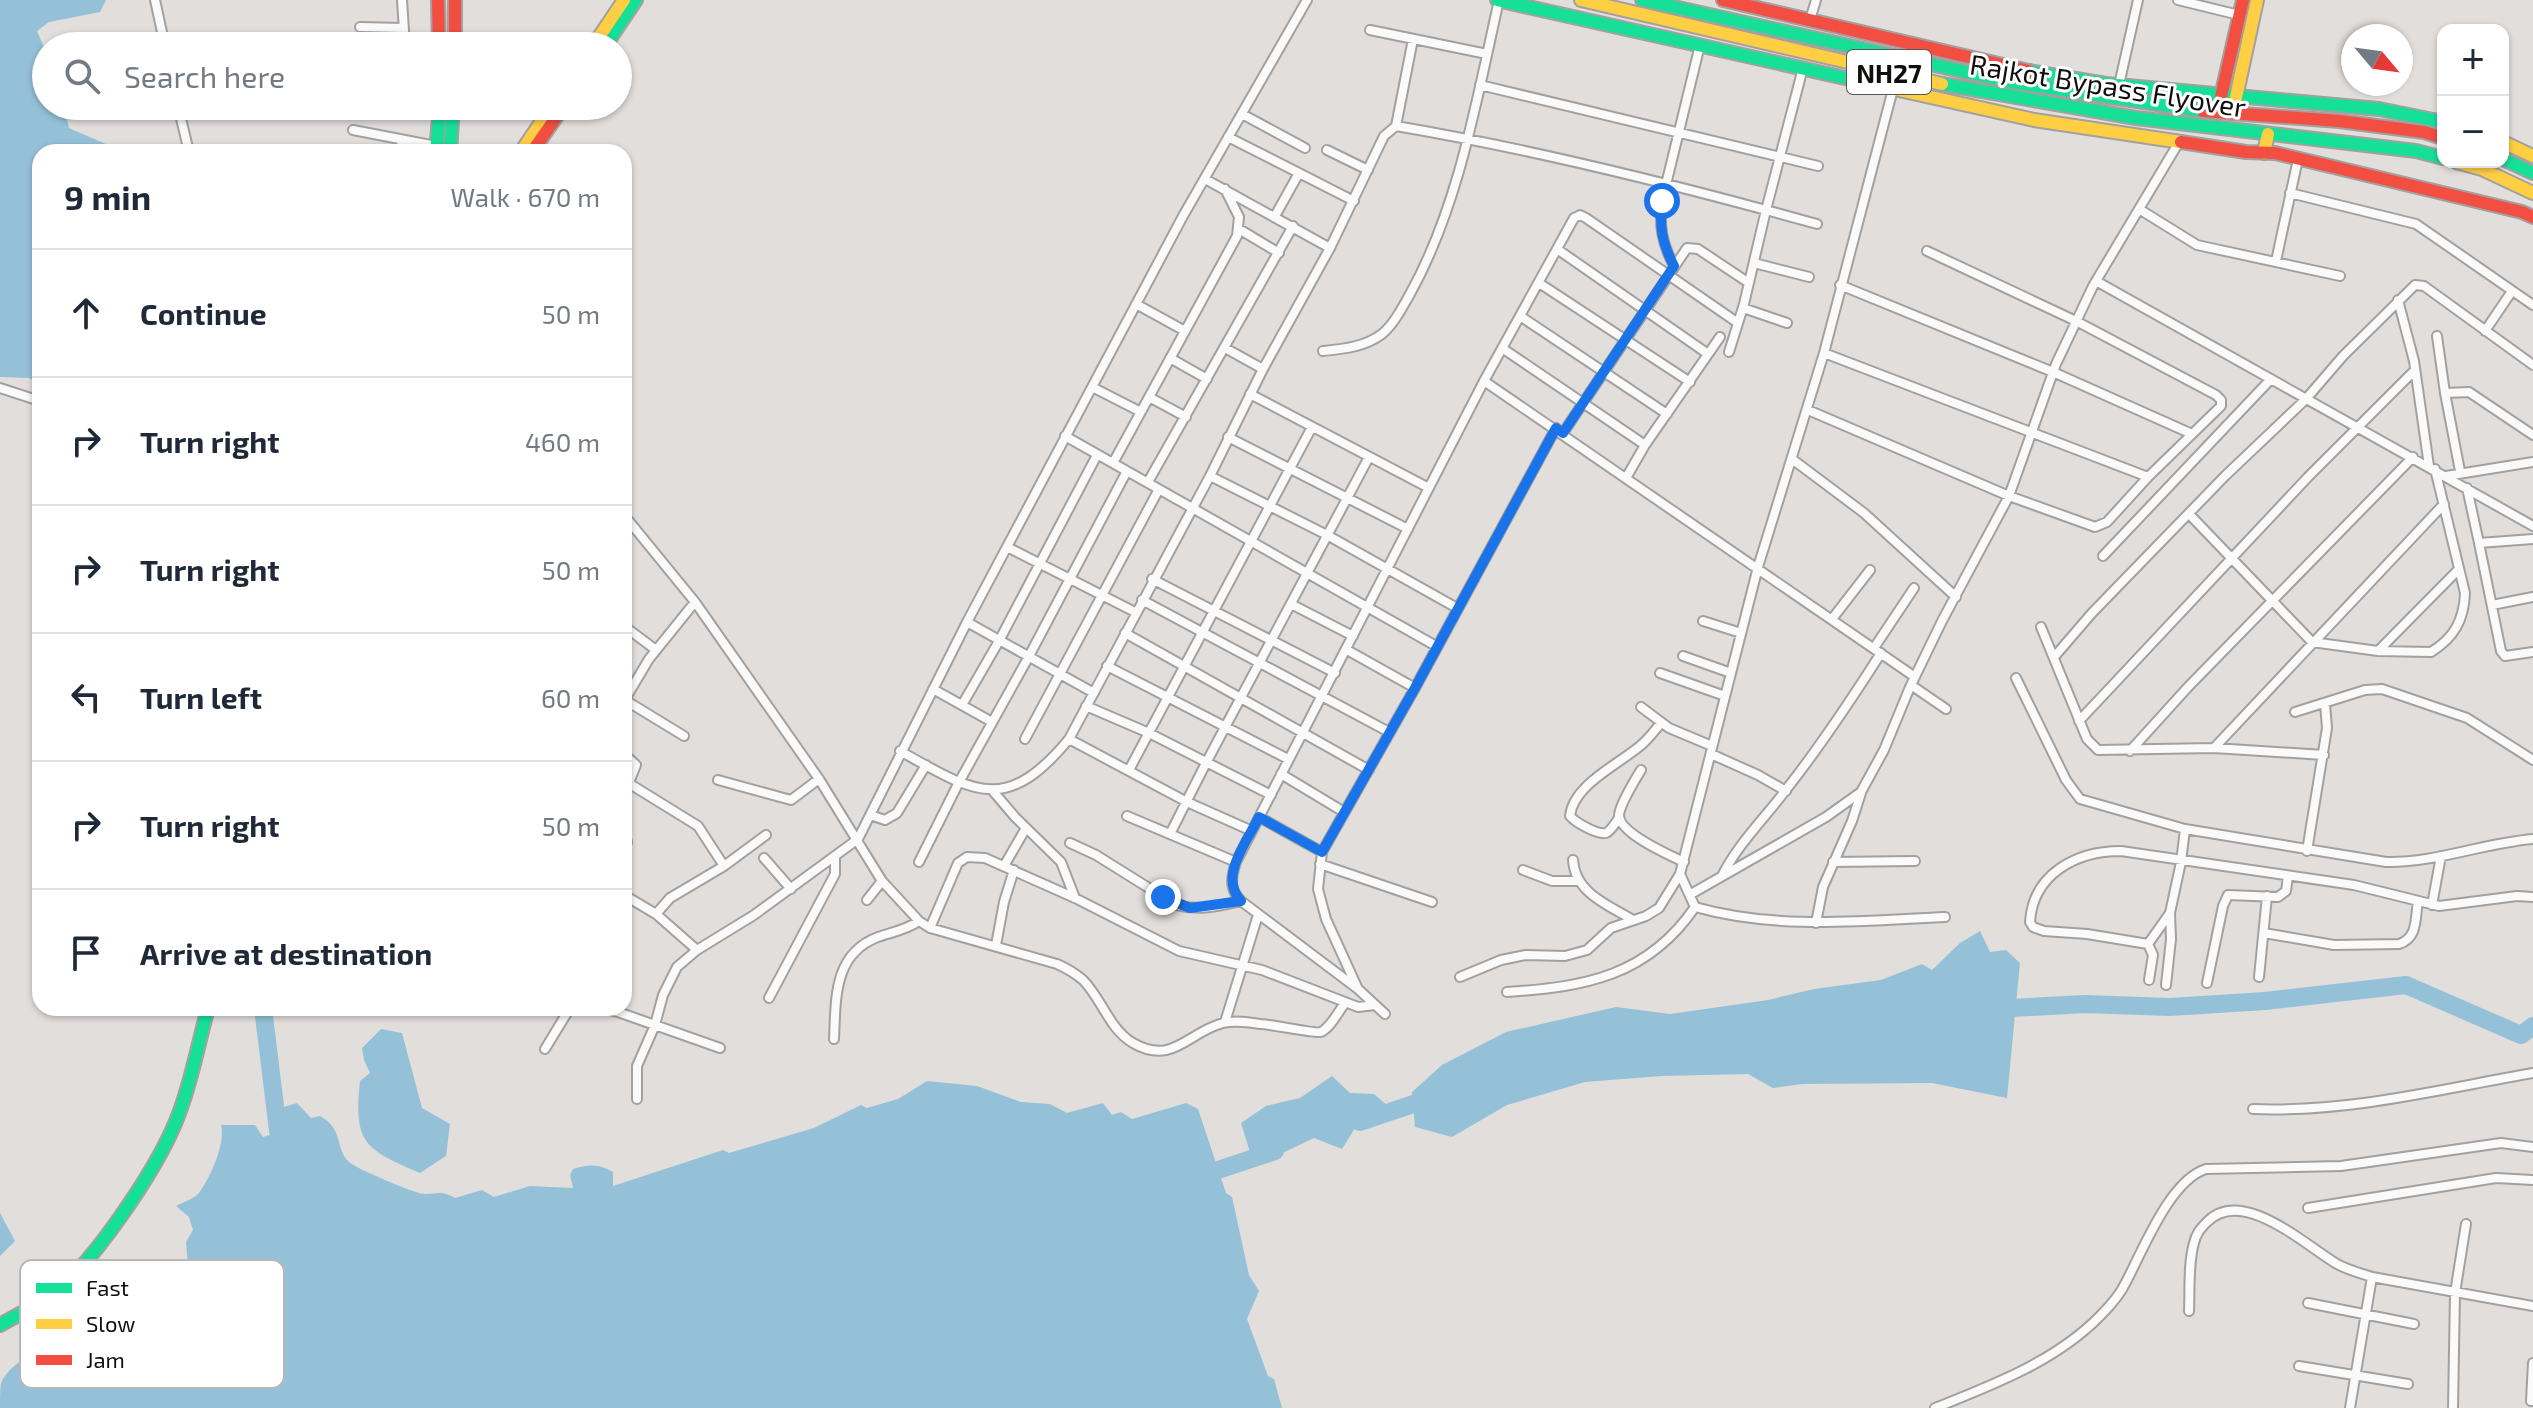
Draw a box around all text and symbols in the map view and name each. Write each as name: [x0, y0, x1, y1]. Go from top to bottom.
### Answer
north arrow: [2341, 24, 2413, 96]
map controls: [2437, 24, 2509, 168]
button: +: [2437, 24, 2509, 96]
search box: [32, 32, 632, 120]
street label: Rajkot Bypass Flyover: [1968, 46, 2248, 124]
road number: NH27: [1847, 50, 1931, 94]
icon: search: [60, 54, 104, 98]
text: Search here: [124, 58, 285, 94]
button: −: [2437, 96, 2509, 168]
text: 9 min: [64, 176, 151, 217]
text: Walk · 670 m: [451, 181, 600, 212]
route start: [1644, 183, 1680, 219]
icon: ahead: [64, 291, 108, 335]
text: Continue: [140, 295, 267, 331]
text: 50 m: [542, 298, 600, 329]
icon: right: [64, 419, 108, 463]
text: Turn right: [140, 423, 280, 459]
text: 460 m: [525, 426, 600, 457]
icon: right: [64, 547, 108, 591]
text: Turn right: [140, 551, 280, 587]
text: 50 m: [542, 554, 600, 585]
icon: left: [64, 675, 108, 719]
text: Turn left: [140, 679, 262, 715]
text: 60 m: [541, 682, 600, 713]
icon: right: [64, 803, 108, 847]
text: Turn right: [140, 807, 280, 843]
text: 50 m: [542, 810, 600, 841]
route end: [1145, 879, 1181, 915]
icon: arrive: [64, 931, 108, 975]
text: Arrive at destination: [140, 935, 432, 971]
legend: [20, 1260, 284, 1388]
text: Fast: [86, 1274, 129, 1300]
text: Slow: [86, 1310, 135, 1336]
text: Jam: [86, 1346, 125, 1372]

